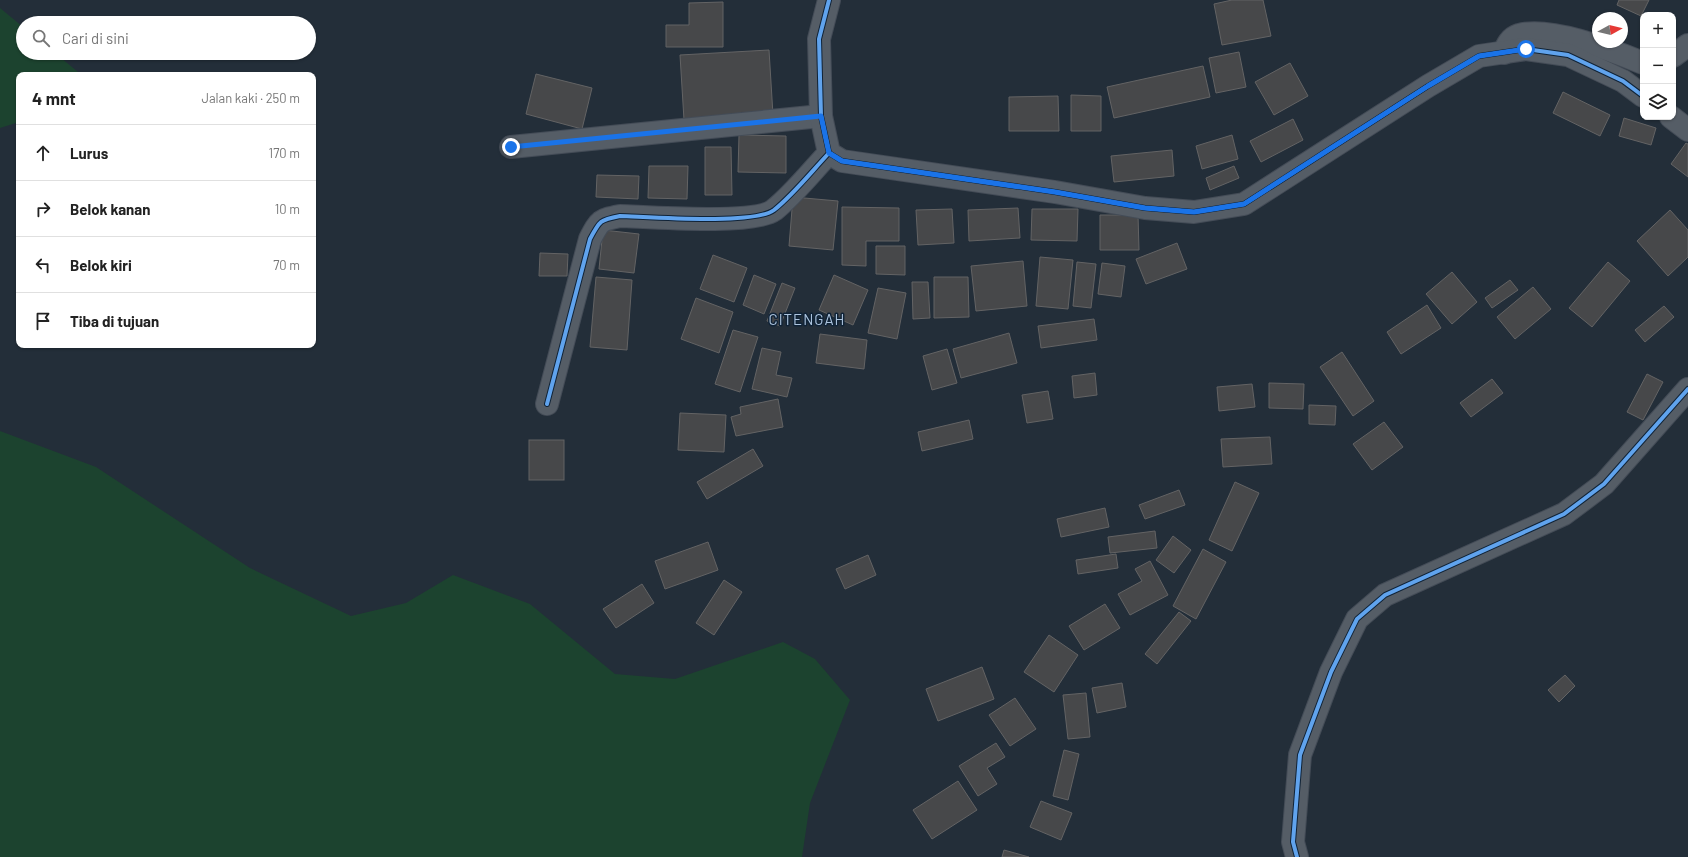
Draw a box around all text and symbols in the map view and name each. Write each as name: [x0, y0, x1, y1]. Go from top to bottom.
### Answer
north arrow: [1592, 12, 1628, 48]
map controls: [1640, 12, 1676, 120]
button: +: [1640, 12, 1676, 48]
search box: [16, 16, 316, 60]
icon: search: [30, 27, 52, 49]
text: Cari di sini: [62, 29, 129, 47]
route start: [1517, 40, 1535, 58]
button: −: [1640, 48, 1676, 84]
button: layers: [1640, 84, 1676, 120]
text: 4 mnt: [32, 88, 76, 108]
text: Jalan kaki · 250 m: [201, 90, 300, 106]
route end: [502, 138, 520, 156]
icon: ahead: [32, 142, 54, 164]
text: Lurus: [70, 144, 108, 162]
text: 170 m: [269, 145, 300, 161]
icon: right: [32, 198, 54, 220]
text: Belok kanan: [70, 200, 150, 218]
text: 10 m: [275, 201, 300, 217]
icon: left: [32, 254, 54, 276]
text: Belok kiri: [70, 256, 132, 274]
text: 70 m: [273, 257, 300, 273]
icon: arrive: [32, 310, 54, 332]
district label: CITENGAH: [769, 310, 845, 328]
text: Tiba di tujuan: [70, 312, 159, 330]

